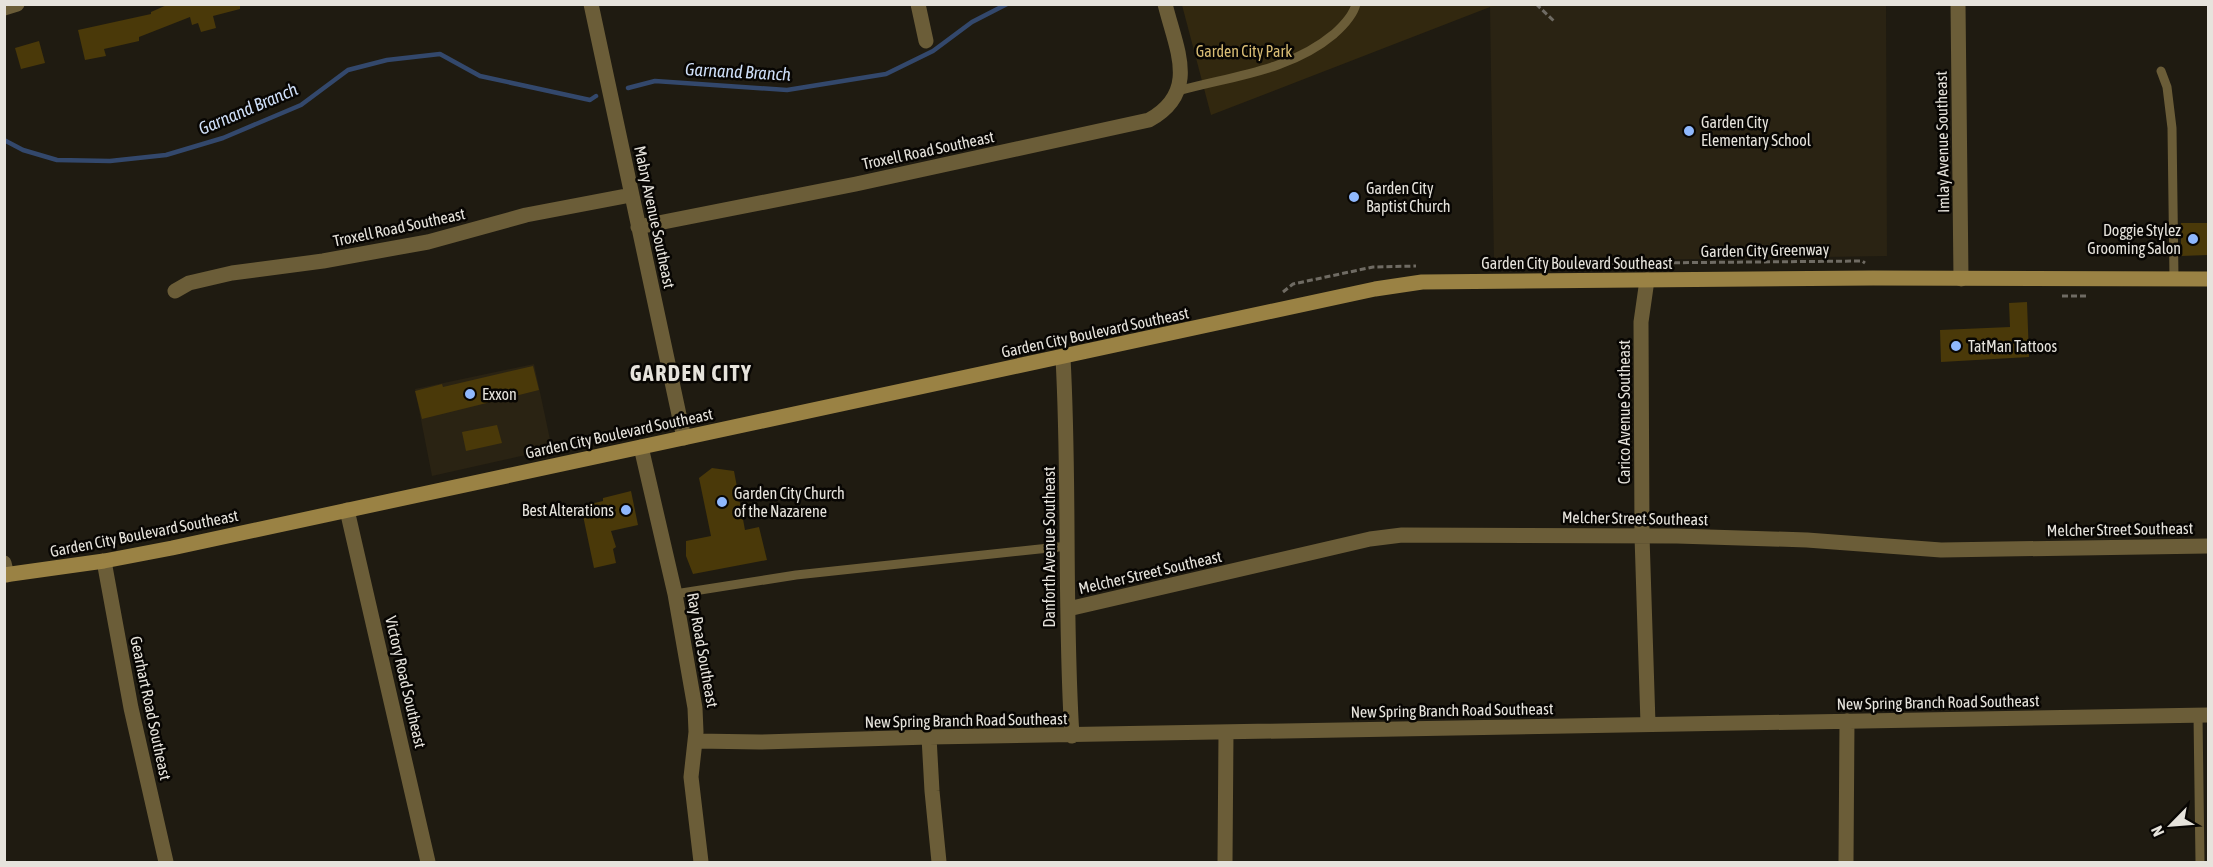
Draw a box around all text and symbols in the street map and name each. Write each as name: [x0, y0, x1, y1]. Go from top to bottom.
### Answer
park label: Garden City Park: [1196, 42, 1292, 61]
water label: Garnand Branch: [685, 58, 792, 85]
street label: Imlay Avenue Southeast: [1932, 71, 1953, 213]
water label: Garnand Branch: [195, 78, 301, 139]
place label: Garden City Elementary School: [1701, 113, 1812, 150]
marker: Garden City Elementary School: [1682, 124, 1696, 138]
street label: Troxell Road Southeast: [860, 127, 996, 173]
street label: Mabry Avenue Southeast: [630, 144, 679, 290]
place label: Garden City Baptist Church: [1366, 179, 1450, 216]
marker: Garden City Baptist Church: [1347, 190, 1361, 204]
street label: Troxell Road Southeast: [331, 204, 467, 250]
place label: Doggie Stylez Grooming Salon: [2087, 221, 2181, 258]
marker: Doggie Stylez Grooming Salon: [2186, 232, 2200, 246]
street label: Garden City Greenway: [1701, 240, 1830, 261]
street label: Garden City Boulevard Southeast: [1481, 254, 1673, 273]
street label: Garden City Boulevard Southeast: [1000, 303, 1191, 362]
place label: TatMan Tattoos: [1968, 337, 2058, 355]
street label: Carico Avenue Southeast: [1615, 339, 1633, 484]
marker: TatMan Tattoos: [1949, 339, 1963, 353]
district label: GARDEN CITY: [630, 360, 752, 386]
place label: Exxon: [482, 385, 517, 403]
marker: Exxon: [463, 387, 477, 401]
street label: Garden City Boulevard Southeast: [524, 404, 715, 463]
street label: Danforth Avenue Southeast: [1040, 466, 1058, 628]
place label: Garden City Church of the Nazarene: [734, 484, 845, 520]
marker: Garden City Church of the Nazarene: [715, 495, 729, 509]
place label: Best Alterations: [522, 501, 614, 519]
marker: Best Alterations: [619, 503, 633, 517]
street label: Garden City Boulevard Southeast: [48, 506, 240, 561]
street label: Melcher Street Southeast: [1562, 508, 1709, 528]
street label: Melcher Street Southeast: [2047, 519, 2194, 539]
street label: Melcher Street Southeast: [1077, 547, 1224, 597]
street label: Ray Road Southeast: [683, 591, 722, 709]
street label: Victory Road Southeast: [381, 614, 430, 750]
street label: Gearhart Road Southeast: [127, 634, 175, 782]
street label: New Spring Branch Road Southeast: [1836, 691, 2040, 714]
street label: New Spring Branch Road Southeast: [1350, 699, 1554, 722]
street label: New Spring Branch Road Southeast: [864, 709, 1068, 732]
north arrow: [2141, 795, 2201, 855]
text: N: [2147, 823, 2168, 839]

